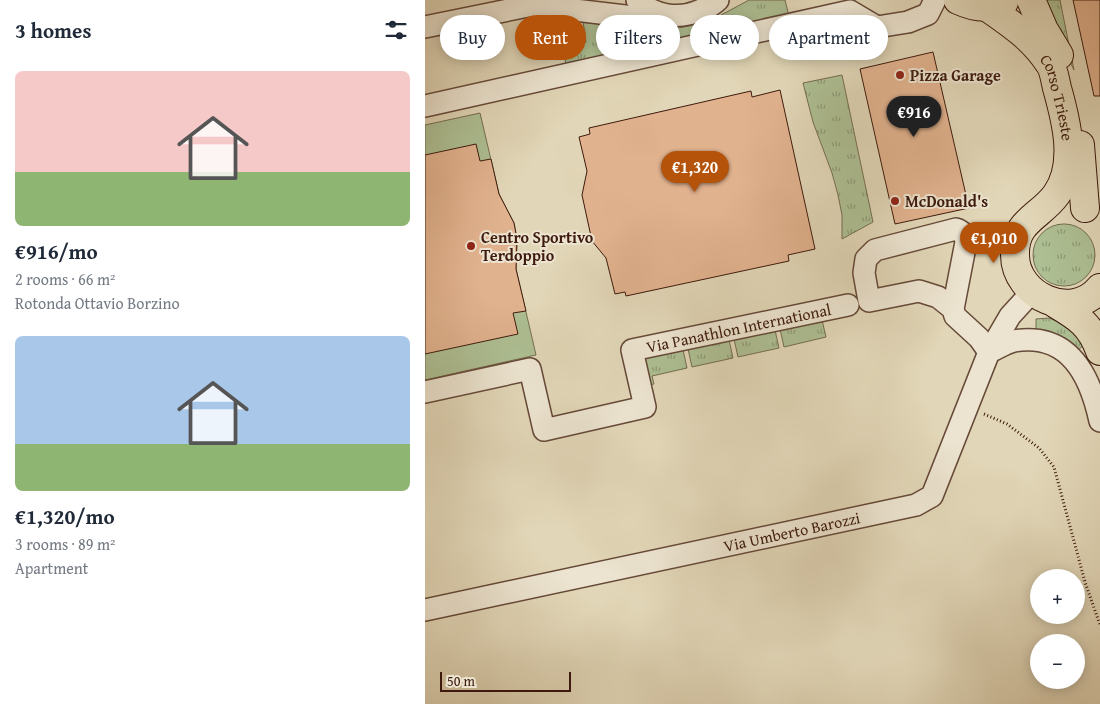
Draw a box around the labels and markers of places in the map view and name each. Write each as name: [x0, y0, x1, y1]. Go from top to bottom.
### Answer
place label: Pizza Garage: [910, 63, 1001, 87]
marker: Pizza Garage: [894, 69, 906, 81]
pin: €916: [884, 96, 944, 138]
pin: €1,320: [654, 150, 736, 193]
place label: McDonald's: [905, 189, 988, 213]
marker: McDonald's: [889, 195, 901, 207]
pin: €1,010: [953, 222, 1035, 264]
place label: Centro Sportivo Terdoppio: [481, 225, 594, 267]
marker: Centro Sportivo Terdoppio: [465, 240, 477, 252]

